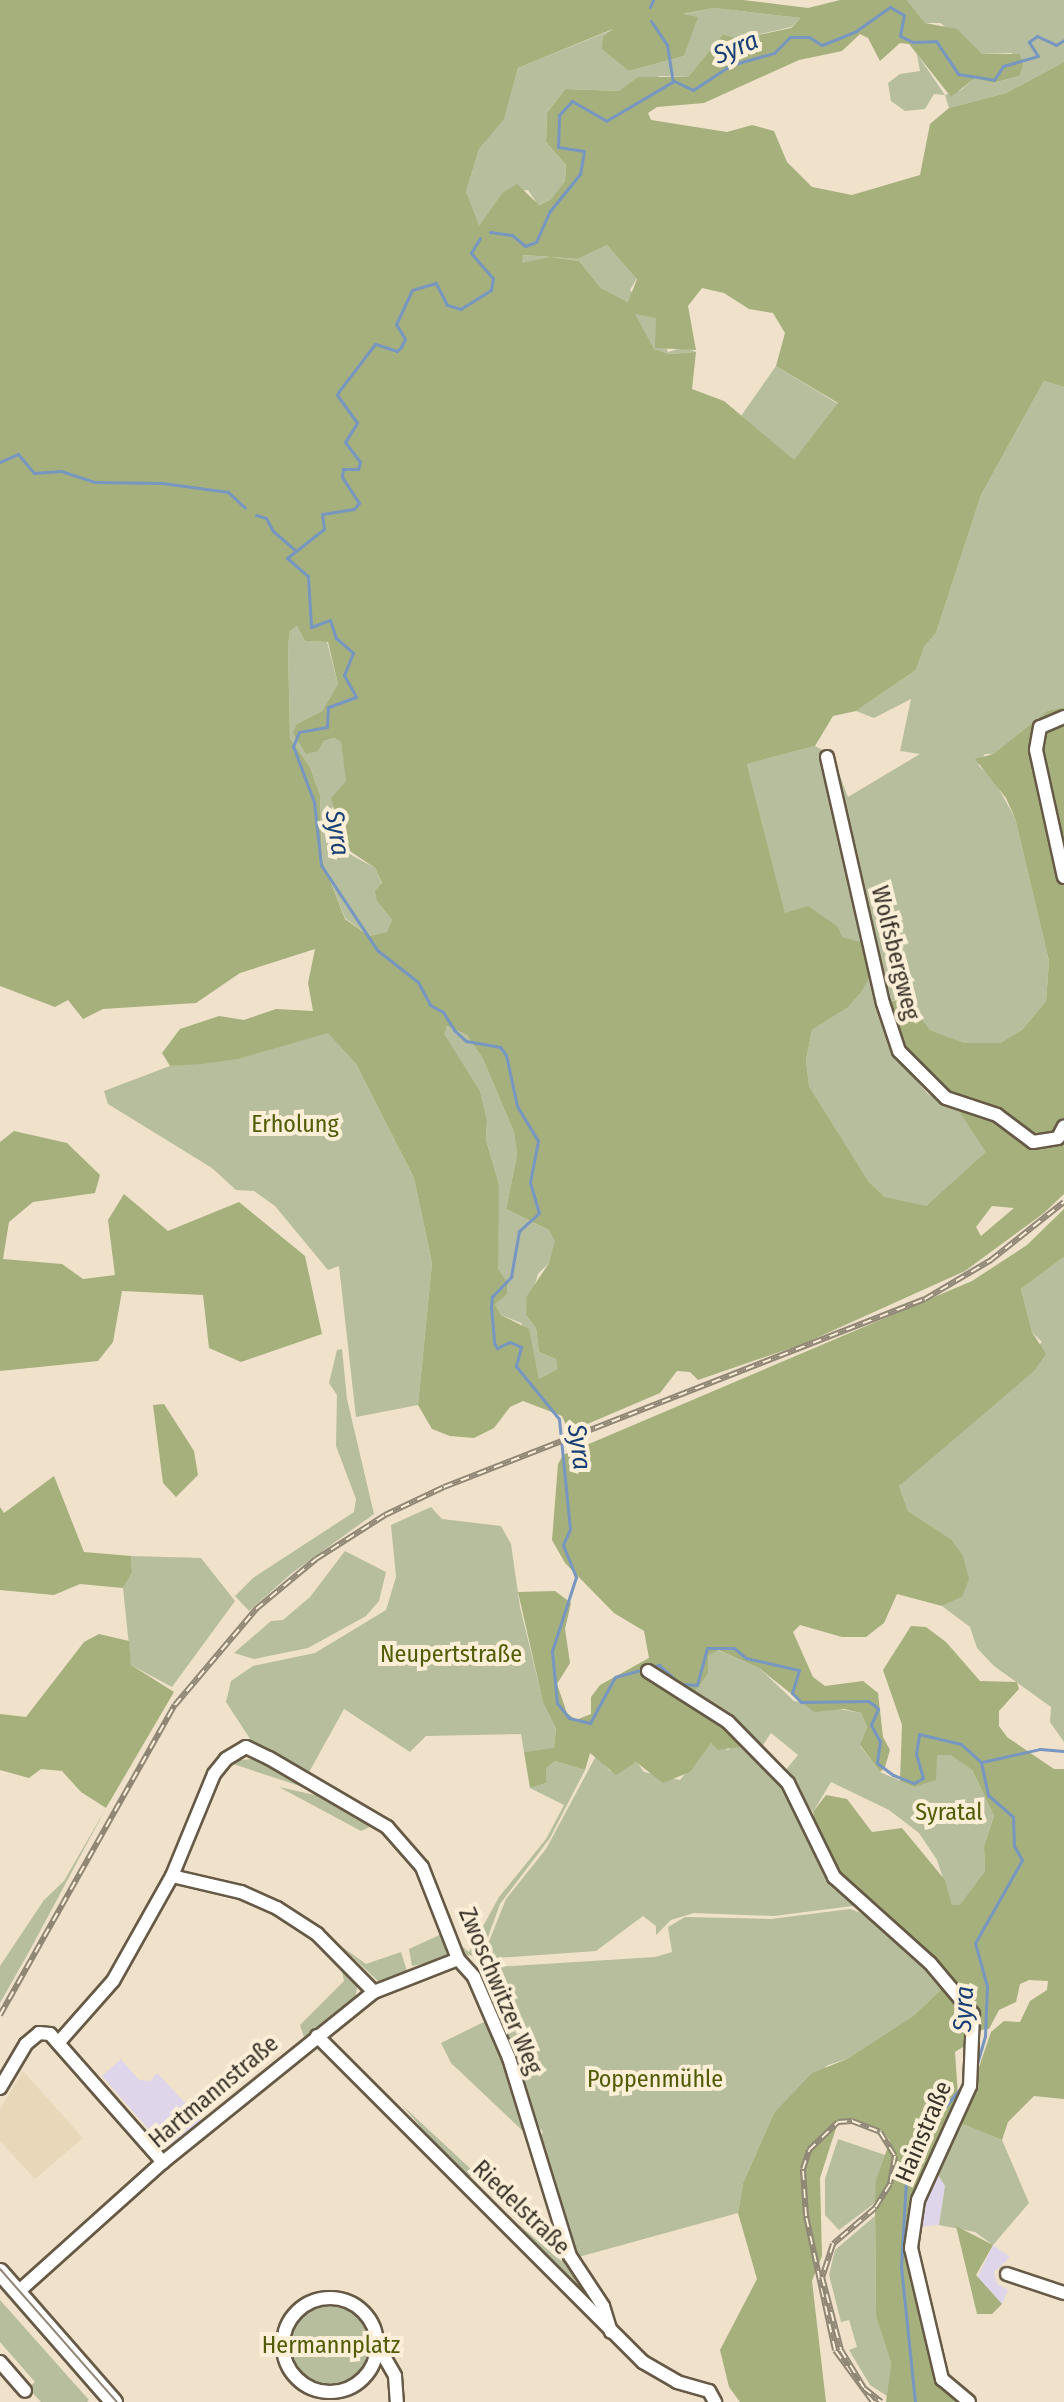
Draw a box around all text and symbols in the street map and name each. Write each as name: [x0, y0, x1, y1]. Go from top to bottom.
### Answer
water label: Syra: [709, 25, 763, 71]
water label: Syra: [318, 808, 356, 858]
street label: Wolfsbergweg: [864, 883, 926, 1023]
park label: Erholung: [251, 1111, 339, 1139]
water label: Syra: [560, 1422, 598, 1472]
park label: Neupertstraße: [380, 1641, 522, 1669]
park label: Syratal: [915, 1799, 983, 1827]
street label: Zwoschwitzer Weg: [452, 1903, 548, 2079]
water label: Syra: [947, 1985, 981, 2033]
street label: Hartmannstraße: [143, 2029, 285, 2155]
park label: Poppenmühle: [587, 2066, 723, 2094]
street label: Hainstraße: [890, 2077, 958, 2187]
street label: Riedelstraße: [466, 2154, 576, 2262]
park label: Hermannplatz: [262, 2332, 400, 2360]

